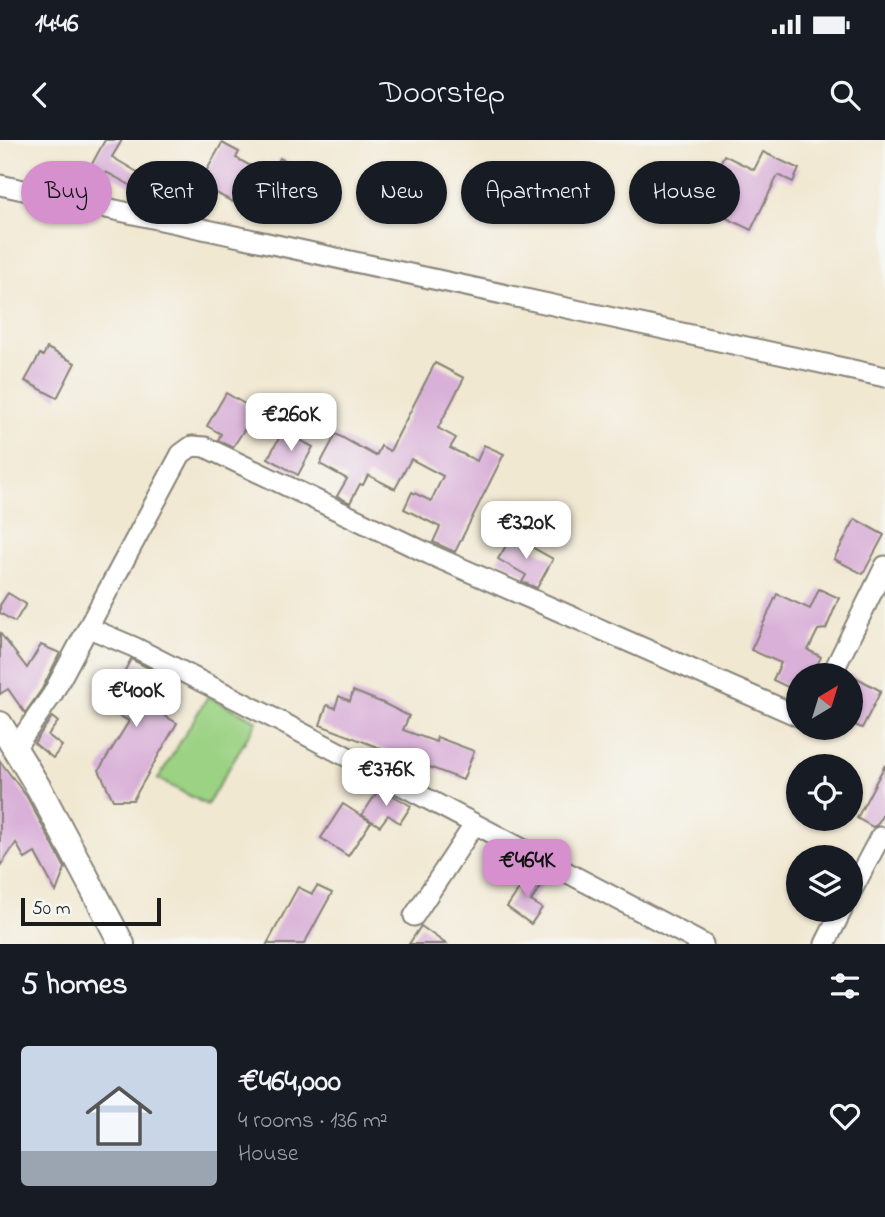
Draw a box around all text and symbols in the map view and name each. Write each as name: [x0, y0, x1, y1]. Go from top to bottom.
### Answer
text: 14:46: [35, 6, 78, 44]
text: Doorstep: [380, 71, 505, 118]
icon: back: [21, 76, 59, 114]
icon: search: [826, 76, 864, 114]
chip: Buy: [21, 161, 112, 224]
chip: Rent: [126, 161, 218, 224]
chip: Filters: [232, 161, 342, 224]
chip: New: [356, 161, 447, 224]
chip: Apartment: [461, 161, 615, 224]
chip: House: [629, 161, 740, 224]
pin: €260K: [242, 394, 340, 453]
text: €260K: [262, 399, 320, 432]
pin: €320K: [477, 502, 575, 561]
text: €320K: [497, 507, 555, 540]
north arrow: [786, 663, 863, 740]
map controls: [786, 663, 863, 922]
pin: €400K: [87, 670, 185, 729]
text: €400K: [108, 675, 164, 708]
pin: €376K: [337, 748, 435, 808]
text: €376K: [358, 754, 414, 787]
button: locate: [786, 754, 863, 831]
pin: €464K: [478, 840, 576, 899]
text: €464K: [499, 845, 555, 878]
button: layers: [786, 845, 863, 922]
scale bar: [21, 895, 161, 927]
text: 50 m: [32, 896, 71, 923]
text: 5 homes: [21, 964, 128, 1008]
icon: filters: [826, 967, 864, 1005]
text: €464,000: [238, 1061, 341, 1105]
icon: home: [77, 1074, 161, 1158]
icon: heart: [826, 1097, 864, 1135]
text: 4 rooms · 136 m²: [238, 1105, 388, 1138]
text: House: [238, 1138, 298, 1171]

